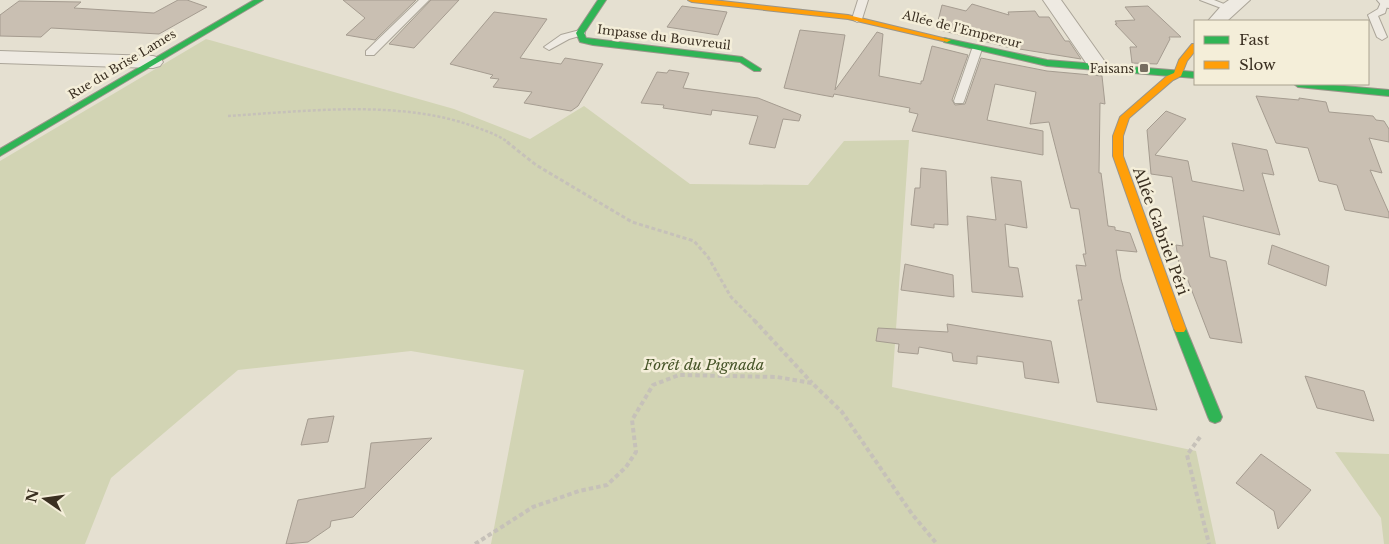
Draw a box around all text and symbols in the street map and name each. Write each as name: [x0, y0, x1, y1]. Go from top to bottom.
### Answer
street label: Allée de l'Empereur: [900, 7, 1023, 51]
legend: [1194, 20, 1369, 85]
street label: Impasse du Bouvreuil: [596, 21, 732, 53]
street label: Rue du Brise Lames: [66, 26, 178, 102]
text: Fast: [1239, 30, 1270, 49]
text: Slow: [1239, 55, 1276, 74]
place label: Faisans: [1090, 61, 1134, 76]
marker: Faisans: [1138, 62, 1150, 74]
street label: Allée Gabriel Péri: [1129, 163, 1193, 298]
park label: Forêt du Pignada: [643, 355, 764, 374]
north arrow: [20, 474, 70, 524]
text: N: [22, 488, 43, 505]

